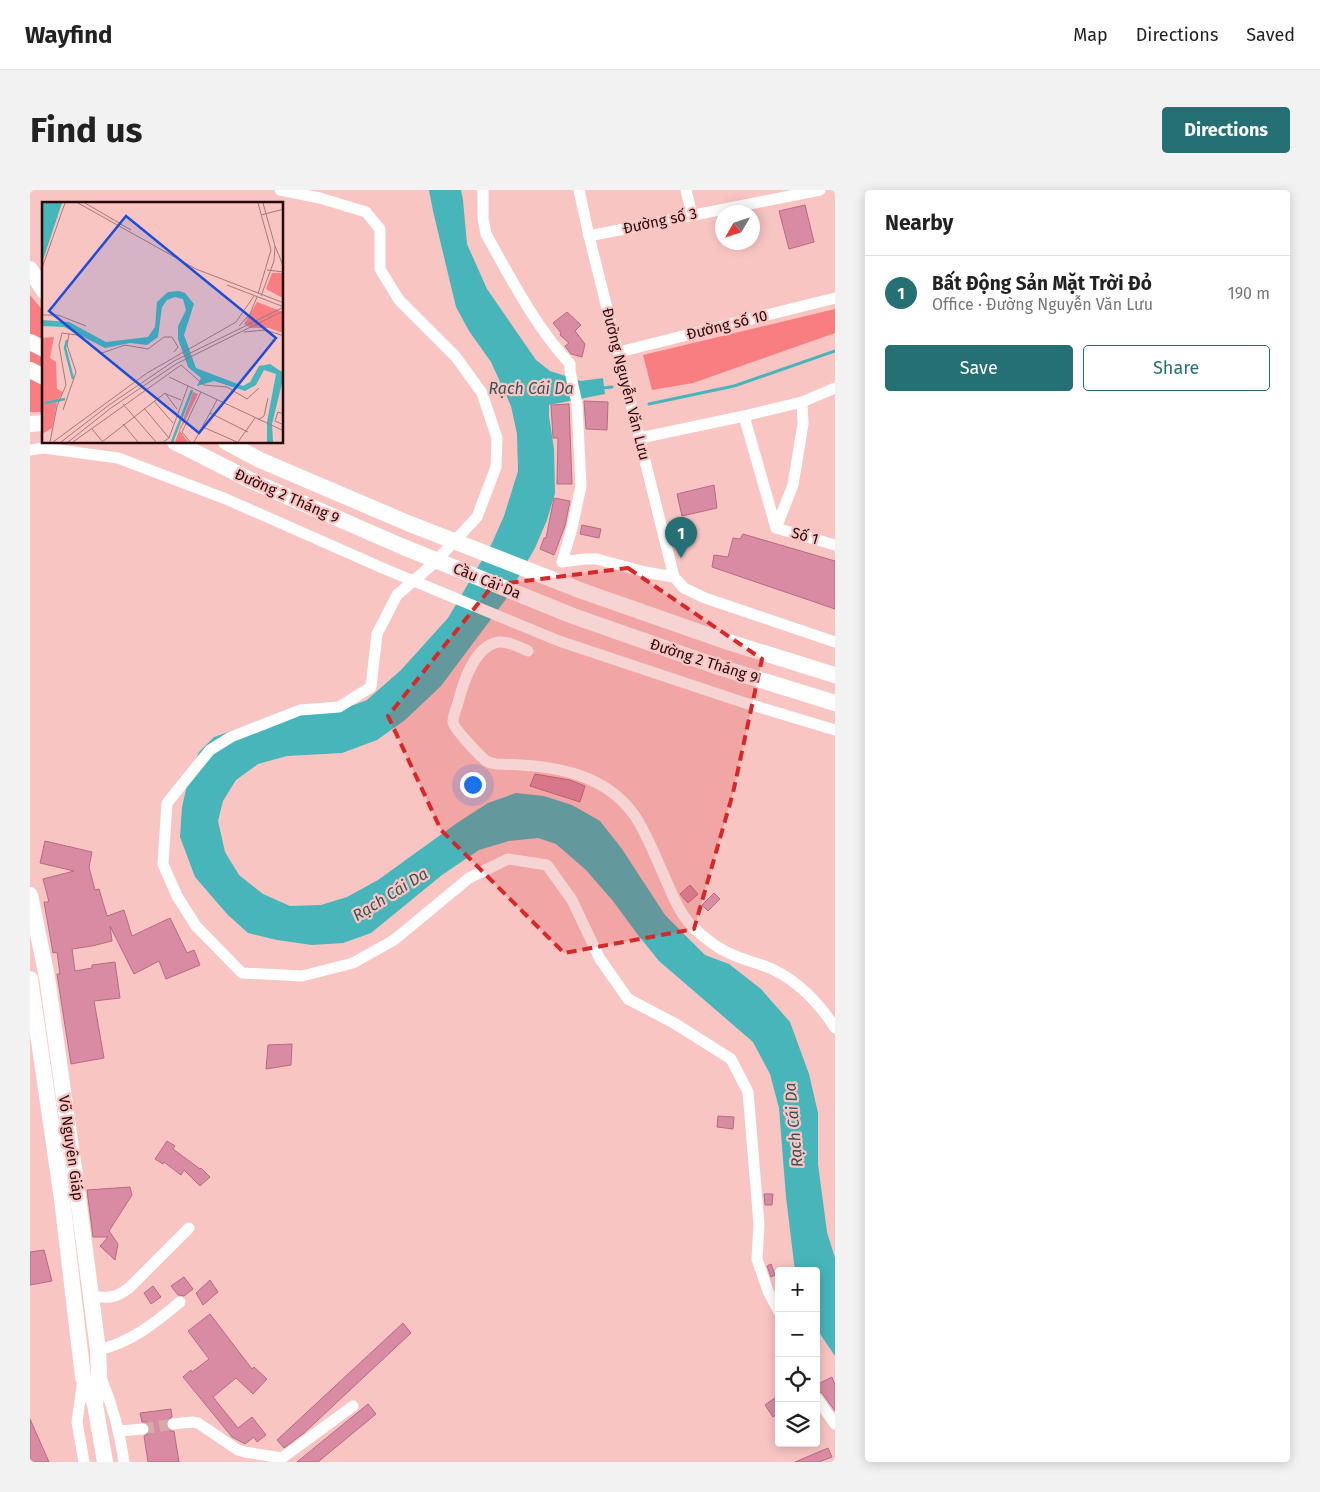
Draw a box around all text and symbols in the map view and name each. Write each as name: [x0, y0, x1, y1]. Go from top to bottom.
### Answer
text: Wayfind: [25, 21, 112, 49]
text: Map: [1073, 24, 1108, 46]
text: Directions: [1136, 24, 1218, 46]
text: Saved: [1246, 24, 1295, 46]
button: Directions: [1162, 107, 1290, 153]
text: Find us: [30, 109, 142, 151]
inset map: [42, 202, 284, 444]
street label: Đường số 3: [621, 204, 699, 238]
north arrow: [715, 205, 760, 250]
text: Nearby: [885, 210, 953, 236]
text: Bất Động Sản Mặt Trời Đỏ: [932, 272, 1152, 295]
text: 1: [897, 284, 905, 303]
text: 190 m: [1228, 284, 1270, 303]
text: Office · Đường Nguyễn Văn Lưu: [932, 295, 1153, 314]
street label: Đường Nguyễn Văn Lưu: [598, 306, 654, 462]
street label: Đường số 10: [685, 306, 769, 344]
button: Save: [885, 345, 1073, 391]
button: Share: [1083, 345, 1270, 391]
water label: Rạch Cái Da: [488, 379, 574, 398]
street label: Đường 2 Tháng 9: [232, 465, 342, 527]
pin: 1: [665, 517, 697, 558]
street label: Số 1: [789, 524, 821, 548]
street label: Cầu Cái Da: [451, 559, 523, 603]
street label: Đường 2 Tháng 9: [648, 635, 760, 687]
your location: [460, 772, 486, 798]
water label: Rạch Cái Da: [349, 864, 431, 925]
water label: Rạch Cái Da: [780, 1082, 807, 1168]
street label: Võ Nguyên Giáp: [55, 1094, 87, 1202]
map controls: [775, 1267, 820, 1447]
button: +: [775, 1267, 820, 1312]
button: −: [775, 1312, 820, 1357]
button: locate: [775, 1357, 820, 1402]
button: layers: [775, 1402, 820, 1447]

